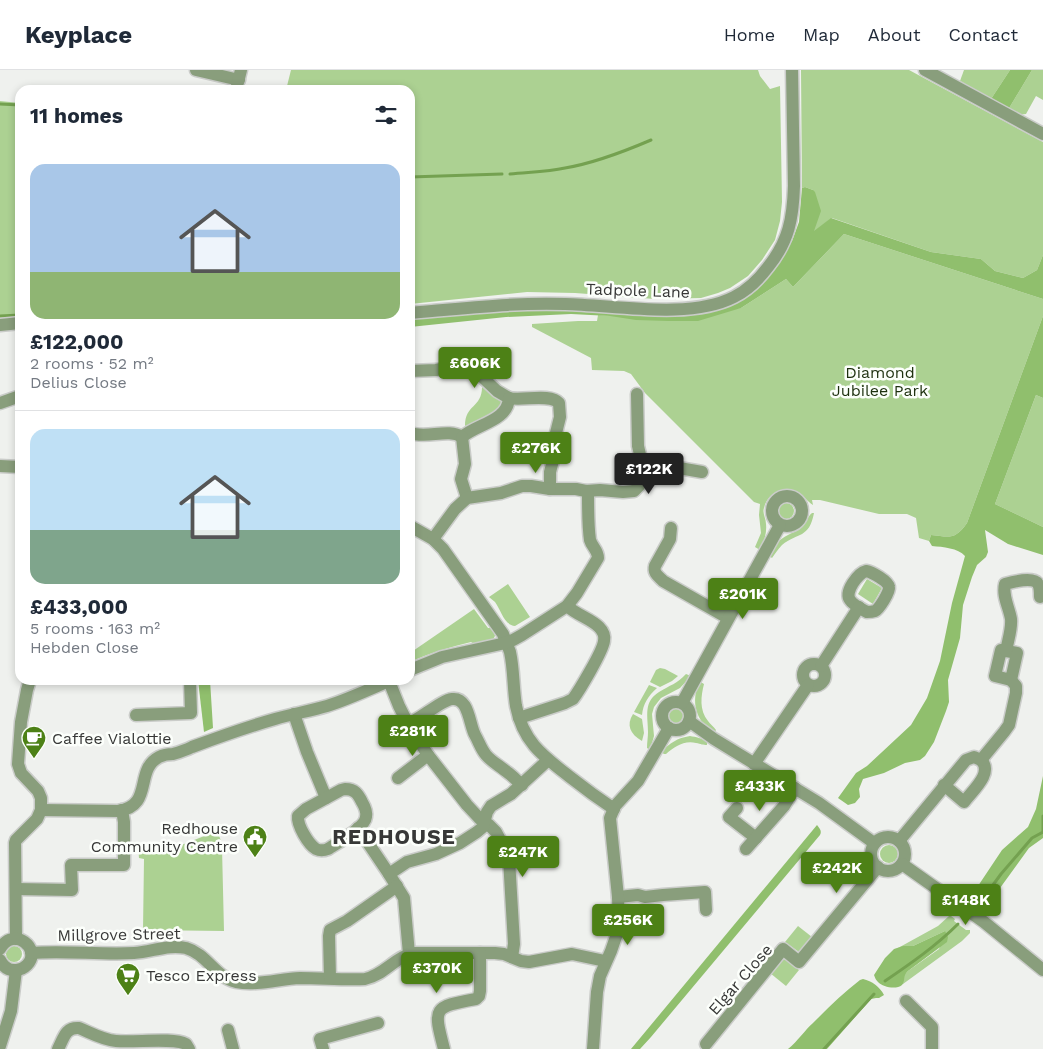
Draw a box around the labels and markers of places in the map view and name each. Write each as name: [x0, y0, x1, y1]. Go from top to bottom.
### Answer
pin: £606K: [440, 346, 510, 389]
pin: £276K: [501, 432, 571, 474]
pin: £122K: [614, 452, 684, 495]
pin: £201K: [708, 578, 778, 620]
pin: £281K: [378, 714, 448, 757]
cafe icon: Caffee Vialottie: [21, 725, 47, 759]
place label: Caffee Vialottie: [52, 729, 172, 748]
pin: £433K: [725, 770, 795, 812]
place label: Redhouse Community Centre: [91, 819, 238, 856]
public building icon: Redhouse Community Centre: [242, 824, 268, 858]
pin: £247K: [488, 836, 558, 878]
pin: £242K: [802, 852, 872, 894]
pin: £148K: [931, 884, 1001, 926]
pin: £256K: [593, 904, 663, 946]
pin: £370K: [402, 952, 472, 994]
supermarket icon: Tesco Express: [115, 962, 141, 996]
place label: Tesco Express: [146, 966, 257, 985]

